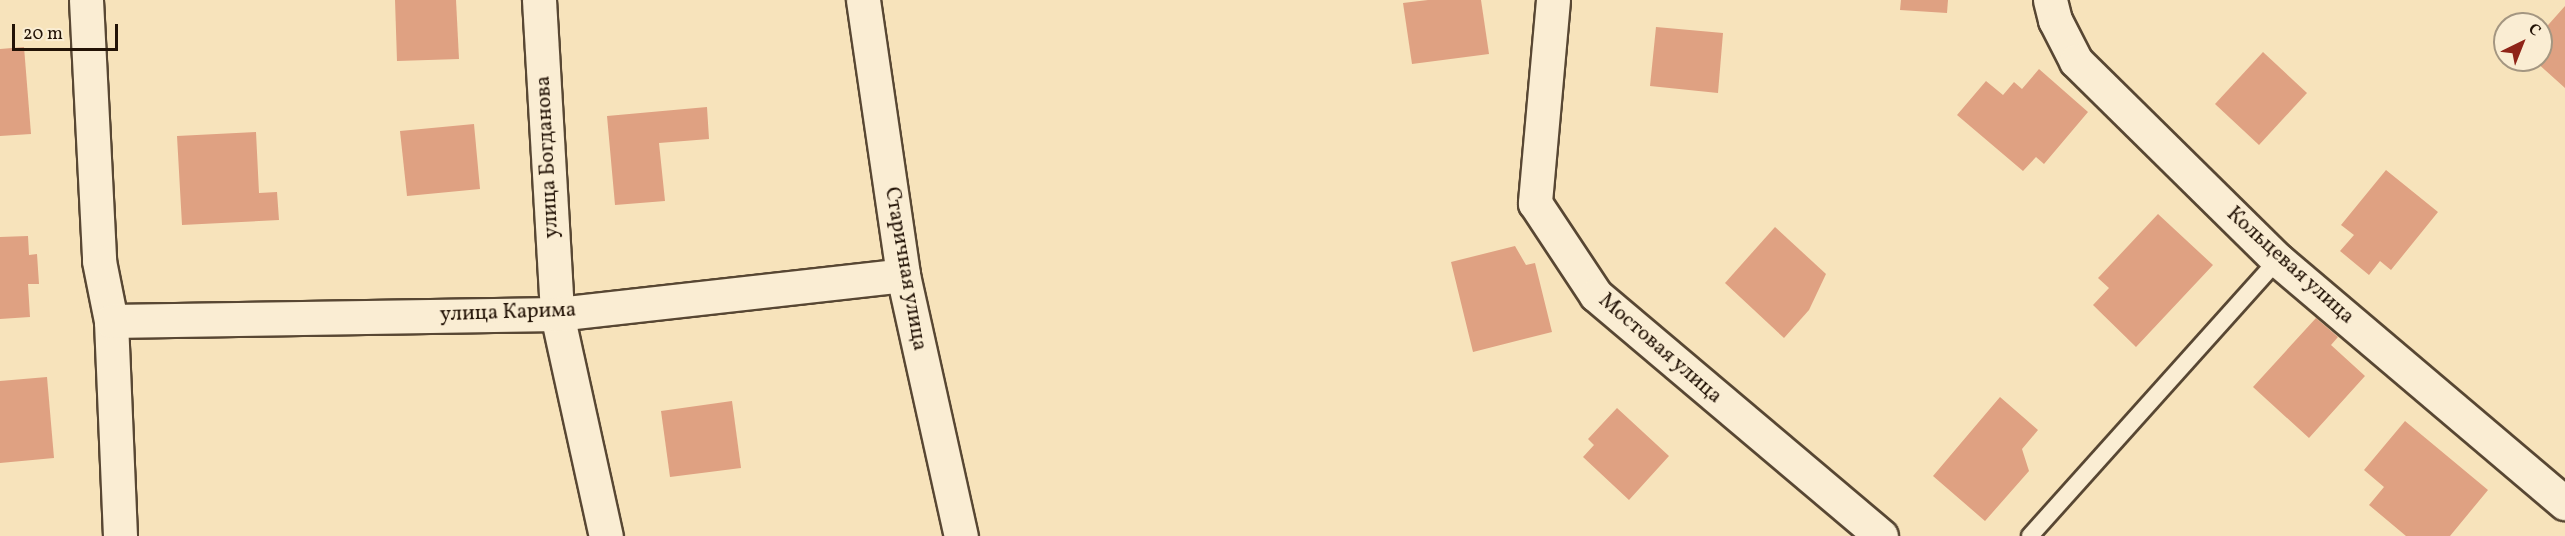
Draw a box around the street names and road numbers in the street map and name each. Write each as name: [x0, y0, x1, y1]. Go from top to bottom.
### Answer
street label: улица Богданова: [531, 75, 565, 239]
street label: Старичная улица: [878, 185, 932, 353]
street label: Кольцевая улица: [2221, 202, 2359, 330]
street label: Мостовая улица: [1593, 288, 1727, 410]
street label: улица Карима: [439, 298, 577, 328]

